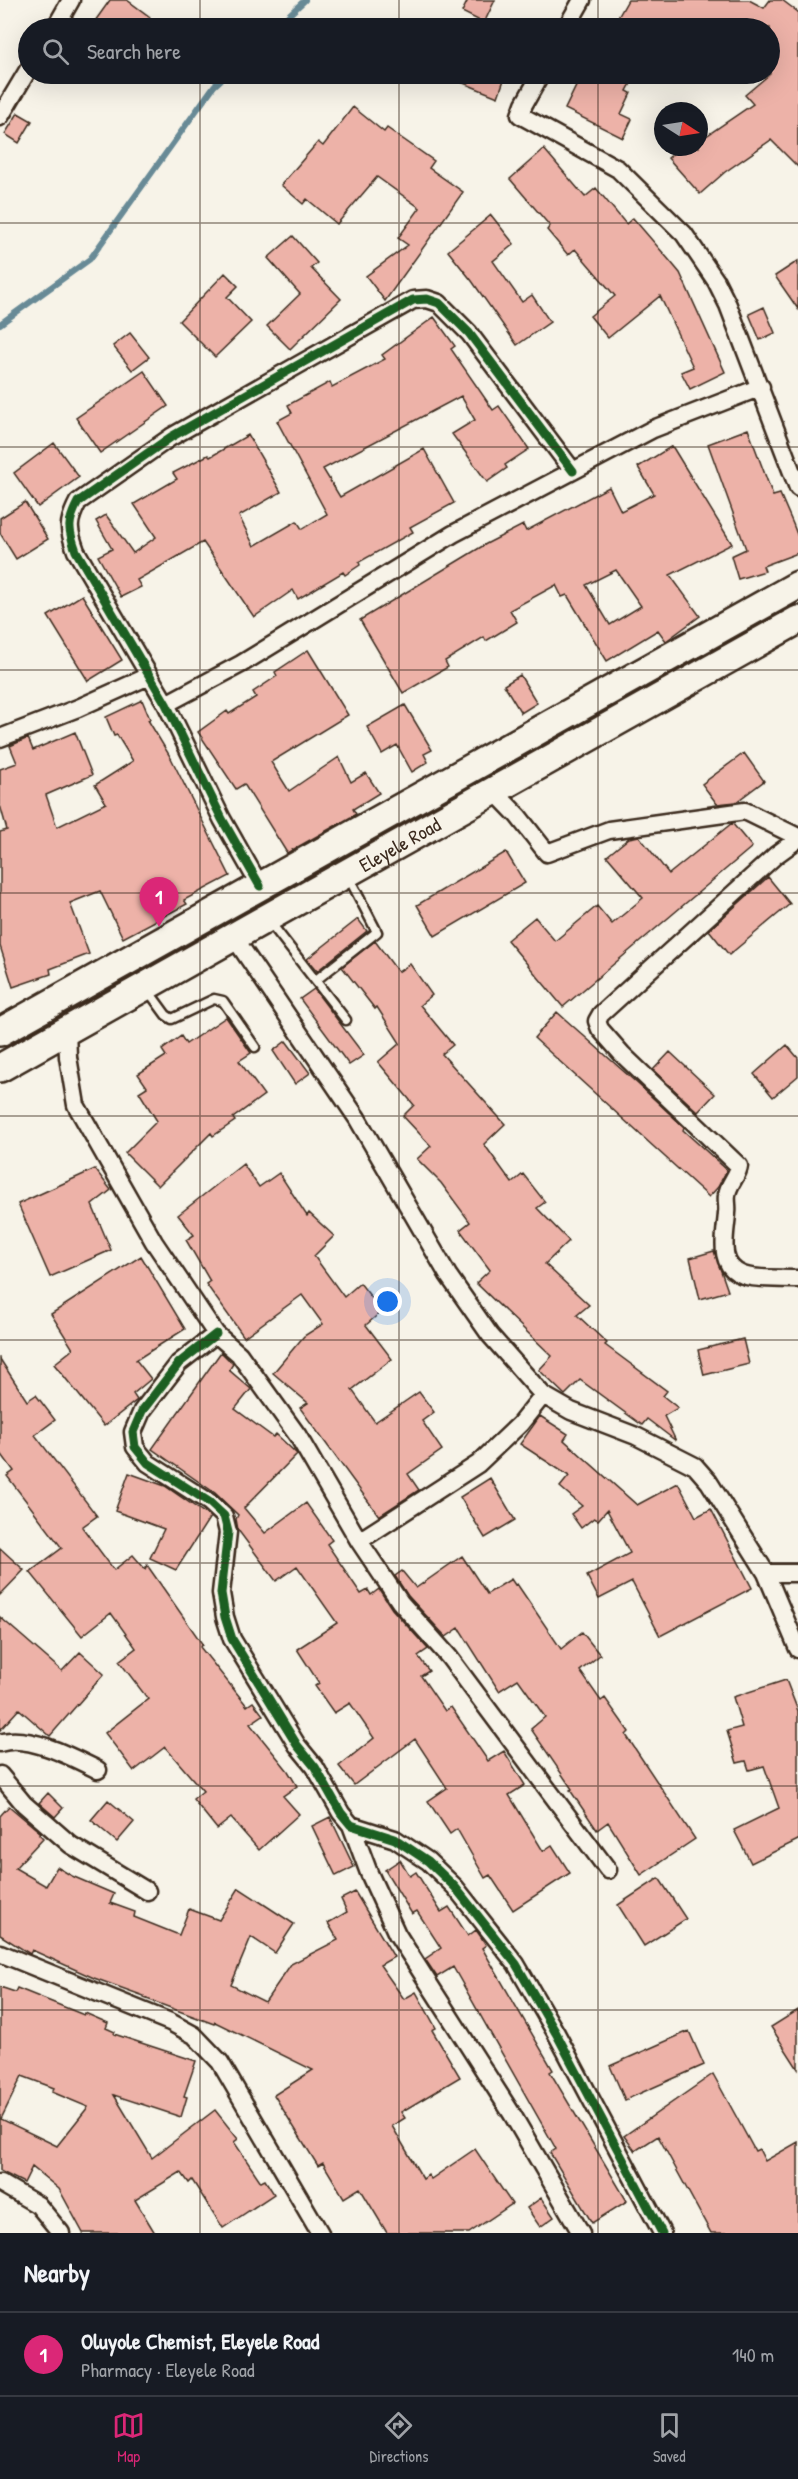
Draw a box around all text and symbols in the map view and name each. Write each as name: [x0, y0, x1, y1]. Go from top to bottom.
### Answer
search box: [18, 18, 780, 84]
icon: search: [39, 35, 72, 68]
text: Search here: [87, 36, 181, 66]
north arrow: [654, 102, 708, 156]
street label: Eleyele Road: [354, 810, 445, 877]
pin: 1: [140, 878, 178, 927]
your location: [373, 1287, 402, 1316]
text: Nearby: [24, 2255, 90, 2290]
text: Oluyole Chemist, Eleyele Road: [81, 2326, 319, 2356]
text: 1: [40, 2341, 47, 2368]
text: 140 m: [732, 2341, 774, 2368]
text: Pharmacy · Eleyele Road: [81, 2356, 255, 2383]
tab: Map: [112, 2409, 145, 2467]
tab: Directions: [370, 2409, 428, 2467]
tab: Saved: [653, 2409, 686, 2467]

